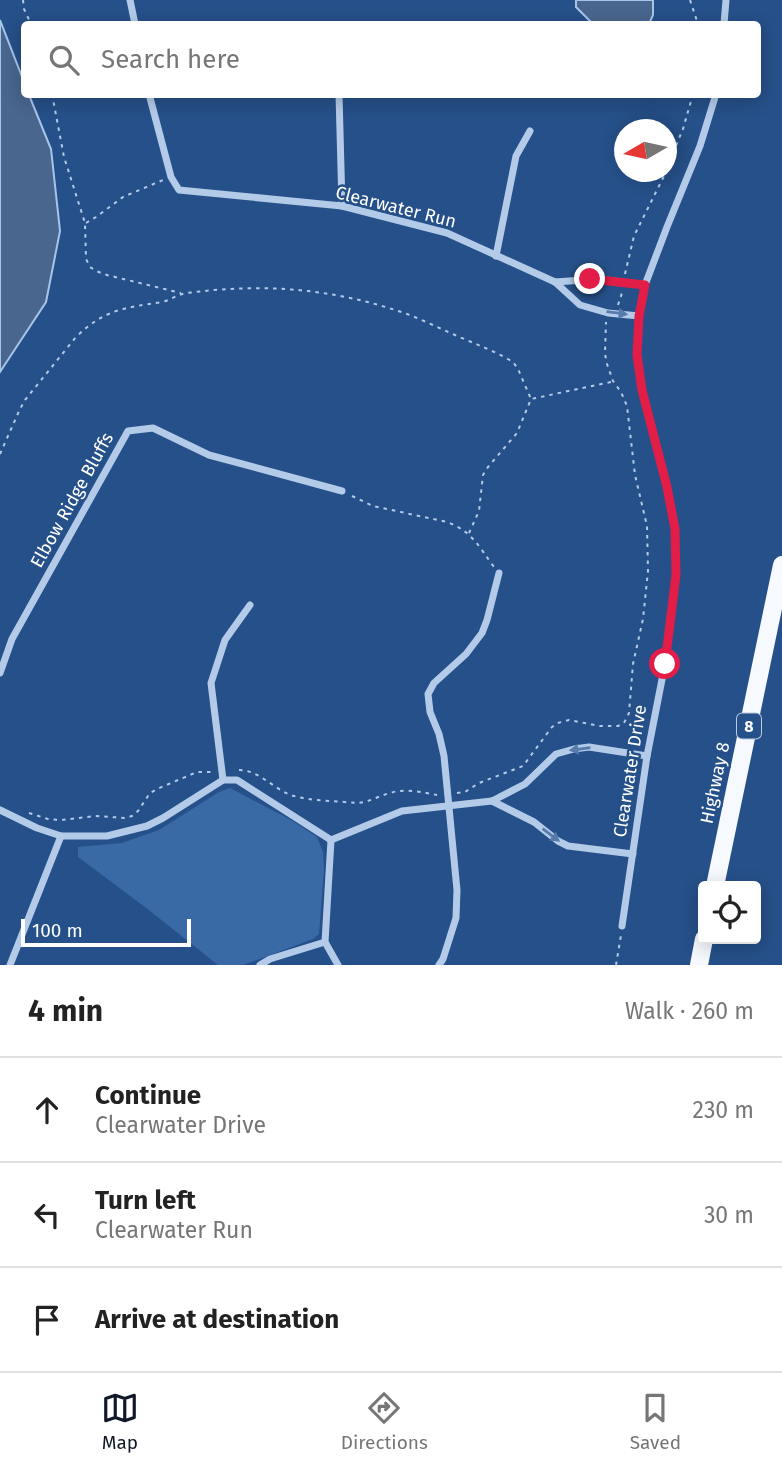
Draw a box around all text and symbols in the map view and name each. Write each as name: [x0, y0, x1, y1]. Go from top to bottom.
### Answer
search box: [21, 21, 761, 98]
icon: search: [45, 41, 83, 79]
text: Search here: [101, 44, 240, 75]
north arrow: [614, 119, 677, 182]
street label: Clearwater Run: [333, 181, 459, 233]
route end: [574, 263, 605, 294]
one-way arrow: [606, 308, 628, 319]
street label: Elbow Ridge Bluffs: [26, 429, 118, 571]
route start: [649, 648, 680, 679]
street label: Clearwater Drive: [609, 703, 651, 839]
road number: 8: [737, 713, 761, 738]
street label: Highway 8: [696, 740, 734, 826]
one-way arrow: [568, 744, 590, 755]
one-way arrow: [542, 828, 560, 842]
map controls: [698, 881, 761, 944]
button: locate: [698, 881, 761, 944]
scale bar: [21, 916, 191, 948]
text: 100 m: [32, 919, 83, 942]
text: 4 min: [28, 993, 103, 1029]
text: Walk · 260 m: [625, 997, 754, 1025]
text: Continue: [95, 1080, 201, 1111]
icon: ahead: [28, 1091, 66, 1129]
text: 230 m: [693, 1096, 754, 1124]
text: Clearwater Drive: [95, 1111, 266, 1139]
text: Turn left: [95, 1185, 196, 1216]
icon: left: [28, 1196, 66, 1234]
text: 30 m: [704, 1201, 754, 1229]
text: Clearwater Run: [95, 1216, 253, 1244]
icon: arrive: [28, 1301, 66, 1339]
text: Arrive at destination: [95, 1304, 339, 1335]
tab: Map: [101, 1389, 139, 1454]
tab: Directions: [341, 1389, 428, 1454]
tab: Saved: [630, 1389, 681, 1454]

